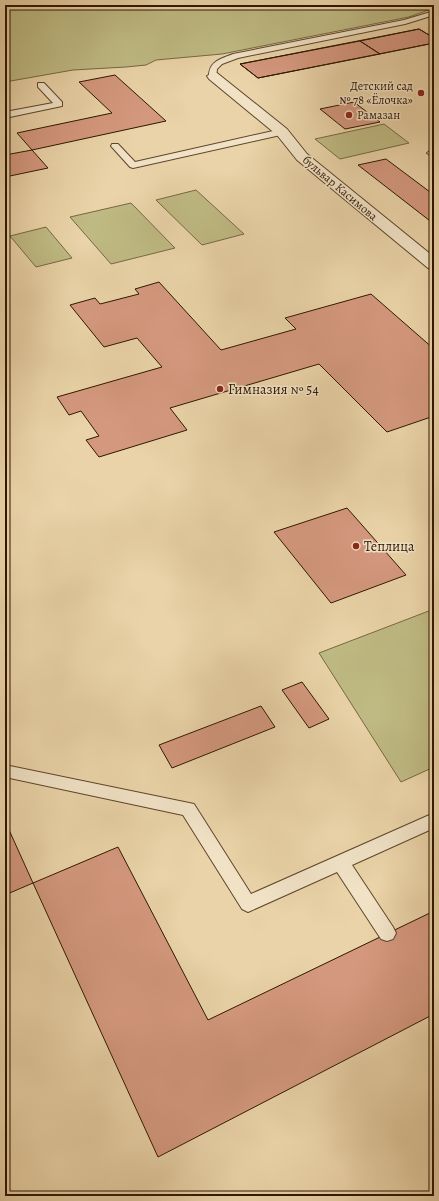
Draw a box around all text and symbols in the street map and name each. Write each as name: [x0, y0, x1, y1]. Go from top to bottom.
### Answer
place label: Детский сад № 78 «Ёлочка»: [339, 78, 413, 108]
marker: Детский сад № 78 «Ёлочка»: [416, 88, 426, 98]
place label: Рамазан: [357, 107, 400, 123]
marker: Рамазан: [344, 110, 354, 120]
street label: бульвар Касимова: [299, 152, 381, 224]
place label: Гимназия № 54: [228, 380, 319, 399]
marker: Гимназия № 54: [215, 384, 225, 394]
place label: Теплица: [364, 537, 415, 556]
marker: Теплица: [351, 541, 361, 551]

